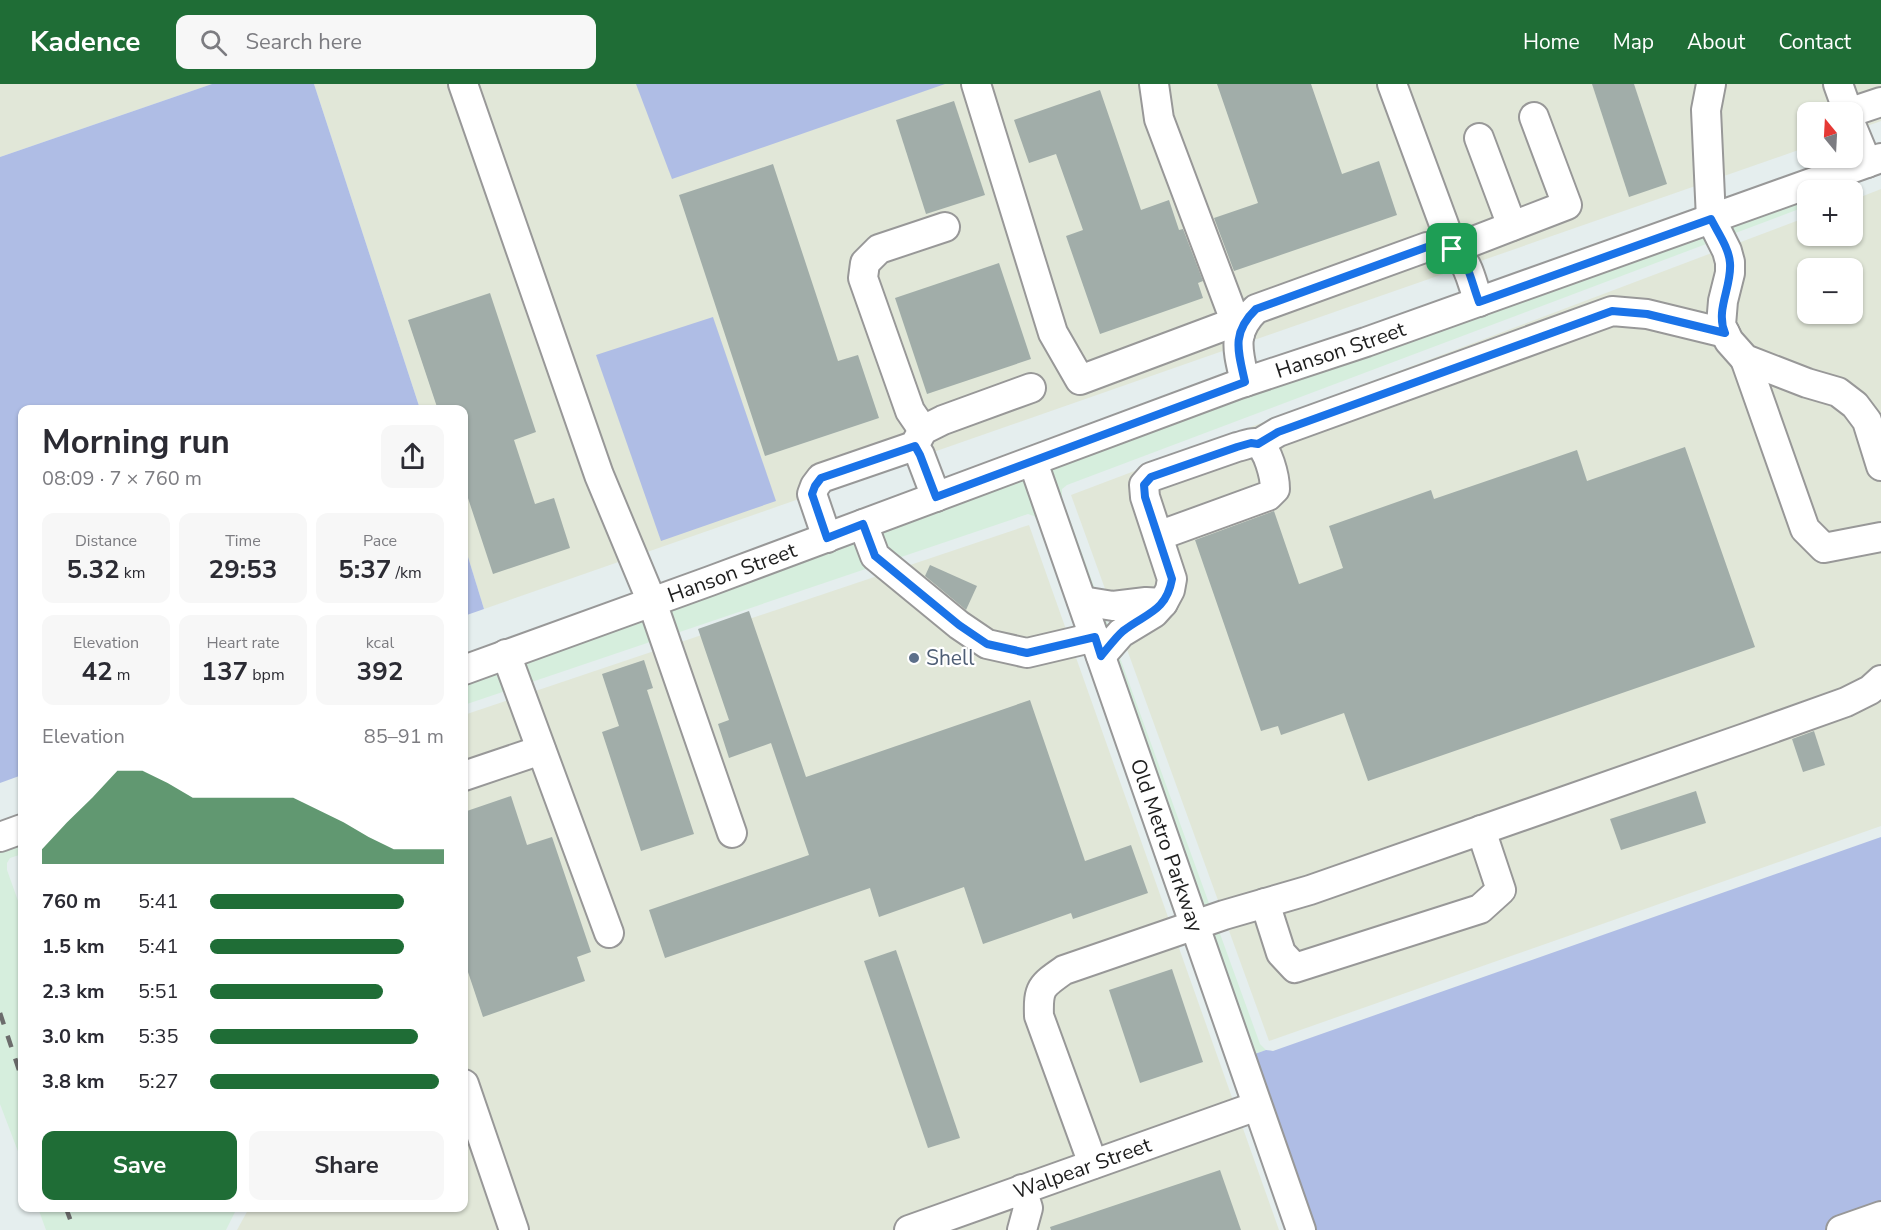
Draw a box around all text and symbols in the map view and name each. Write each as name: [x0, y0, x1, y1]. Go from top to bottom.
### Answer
search box: [176, 15, 596, 69]
text: Kadence: [30, 23, 140, 61]
icon: search: [197, 26, 230, 59]
text: Search here: [245, 27, 362, 57]
text: Home: [1523, 28, 1580, 56]
text: Map: [1613, 28, 1654, 56]
text: About: [1687, 28, 1745, 56]
text: Contact: [1778, 28, 1851, 56]
north arrow: [1797, 102, 1863, 168]
map controls: [1797, 102, 1863, 324]
button: +: [1797, 180, 1863, 246]
pin: [1426, 223, 1477, 274]
icon: arrive: [1435, 232, 1468, 265]
button: −: [1797, 258, 1863, 324]
street label: Hanson Street: [1272, 315, 1410, 385]
text: Morning run: [42, 420, 230, 465]
button: share: [381, 425, 444, 488]
text: 08:09 · 7 × 760 m: [42, 465, 202, 492]
text: Distance: [75, 530, 137, 552]
text: Time: [225, 530, 261, 552]
text: Pace: [363, 530, 397, 552]
street label: Hanson Street: [663, 536, 801, 609]
text: 5.32: [66, 552, 120, 587]
text: 29:53: [209, 552, 277, 587]
text: 5:37: [338, 552, 391, 587]
text: km: [120, 562, 146, 584]
text: /km: [391, 562, 422, 584]
text: Elevation: [73, 632, 139, 654]
text: Heart rate: [206, 632, 280, 654]
text: kcal: [366, 632, 394, 654]
place label: Shell: [926, 644, 975, 672]
marker: Shell: [907, 651, 921, 665]
text: 42: [81, 654, 113, 689]
text: 137: [201, 654, 248, 689]
text: 392: [357, 654, 403, 689]
text: m: [113, 664, 131, 686]
text: bpm: [248, 664, 285, 686]
text: Elevation: [42, 723, 125, 750]
text: 85–91 m: [364, 723, 444, 750]
street label: Old Metro Parkway: [1124, 755, 1210, 936]
text: 760 m: [42, 888, 101, 915]
text: 5:41: [138, 888, 179, 915]
text: 1.5 km: [42, 933, 105, 960]
text: 5:41: [138, 933, 179, 960]
text: 2.3 km: [42, 978, 105, 1005]
text: 5:51: [138, 978, 179, 1005]
text: 3.0 km: [42, 1023, 105, 1050]
text: 5:35: [138, 1023, 179, 1050]
text: 3.8 km: [42, 1068, 105, 1095]
text: 5:27: [138, 1068, 179, 1095]
button: Save: [42, 1131, 237, 1200]
button: Share: [249, 1131, 444, 1200]
street label: Walpear Street: [1010, 1131, 1156, 1206]

